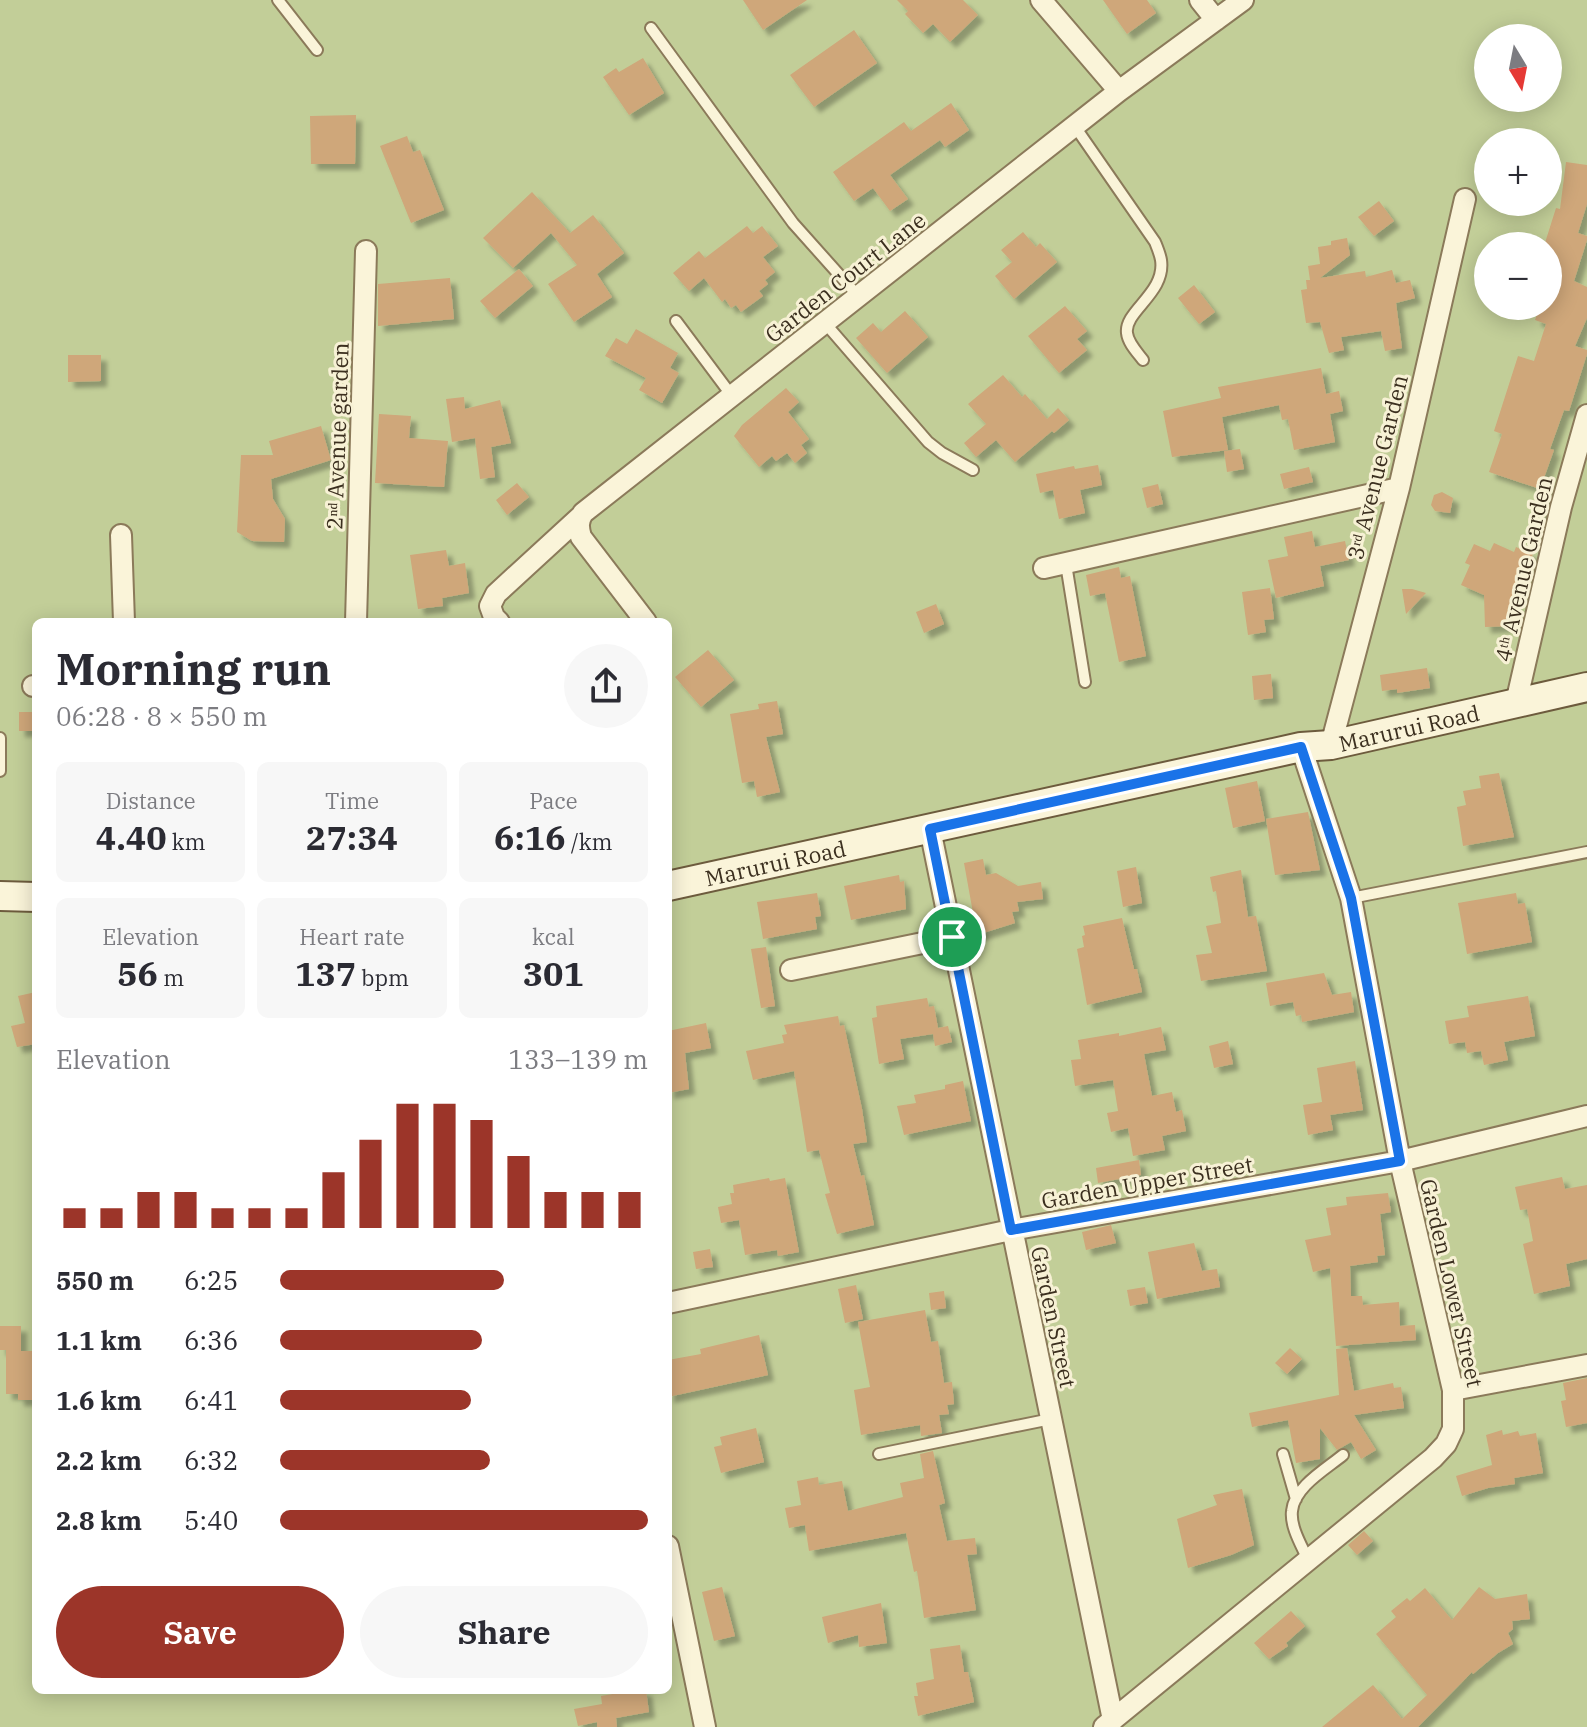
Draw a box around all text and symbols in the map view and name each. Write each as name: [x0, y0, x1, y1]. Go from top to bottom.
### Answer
north arrow: [1474, 24, 1562, 112]
map controls: [1474, 24, 1562, 320]
button: +: [1474, 128, 1562, 216]
street label: Garden Court Lane: [759, 205, 931, 349]
button: −: [1474, 232, 1562, 320]
street label: 2ⁿᵈ Avenue garden: [319, 342, 355, 530]
street label: 3ʳᵈ Avenue Garden: [1340, 372, 1414, 562]
street label: 4ᵗʰ Avenue Garden: [1488, 474, 1558, 664]
text: Morning run: [56, 640, 331, 697]
button: share: [564, 644, 648, 728]
street label: Marurui Road: [1336, 697, 1482, 757]
text: 06:28 · 8 × 550 m: [56, 699, 267, 733]
text: Distance: [106, 786, 196, 815]
text: Time: [325, 786, 379, 815]
text: Pace: [529, 786, 578, 815]
text: 4.40: [96, 815, 167, 859]
text: 27:34: [306, 815, 398, 859]
text: 6:16: [494, 815, 566, 859]
text: km: [167, 827, 206, 856]
text: /km: [566, 827, 613, 856]
street label: Marurui Road: [702, 833, 849, 892]
pin: [918, 903, 986, 971]
icon: arrive: [930, 915, 974, 959]
text: Elevation: [102, 922, 199, 951]
text: Heart rate: [299, 922, 405, 951]
text: kcal: [532, 922, 575, 951]
text: 56: [117, 951, 158, 995]
text: 137: [295, 951, 356, 995]
text: 301: [523, 951, 584, 995]
text: m: [158, 963, 184, 992]
text: bpm: [356, 963, 409, 992]
text: Elevation: [56, 1042, 171, 1076]
text: 133–139 m: [508, 1042, 648, 1076]
street label: Garden Upper Street: [1039, 1149, 1255, 1215]
street label: Garden Lower Street: [1414, 1176, 1490, 1390]
street label: Garden Street: [1025, 1244, 1083, 1391]
text: 550 m: [56, 1263, 134, 1297]
text: 6:25: [184, 1263, 238, 1297]
text: 1.1 km: [56, 1323, 142, 1357]
text: 6:36: [184, 1323, 238, 1357]
text: 1.6 km: [56, 1383, 142, 1417]
text: 6:41: [184, 1383, 238, 1417]
text: 2.2 km: [56, 1443, 142, 1477]
text: 6:32: [184, 1443, 238, 1477]
text: 2.8 km: [56, 1503, 142, 1537]
text: 5:40: [184, 1503, 238, 1537]
button: Save: [56, 1586, 344, 1678]
button: Share: [360, 1586, 648, 1678]

